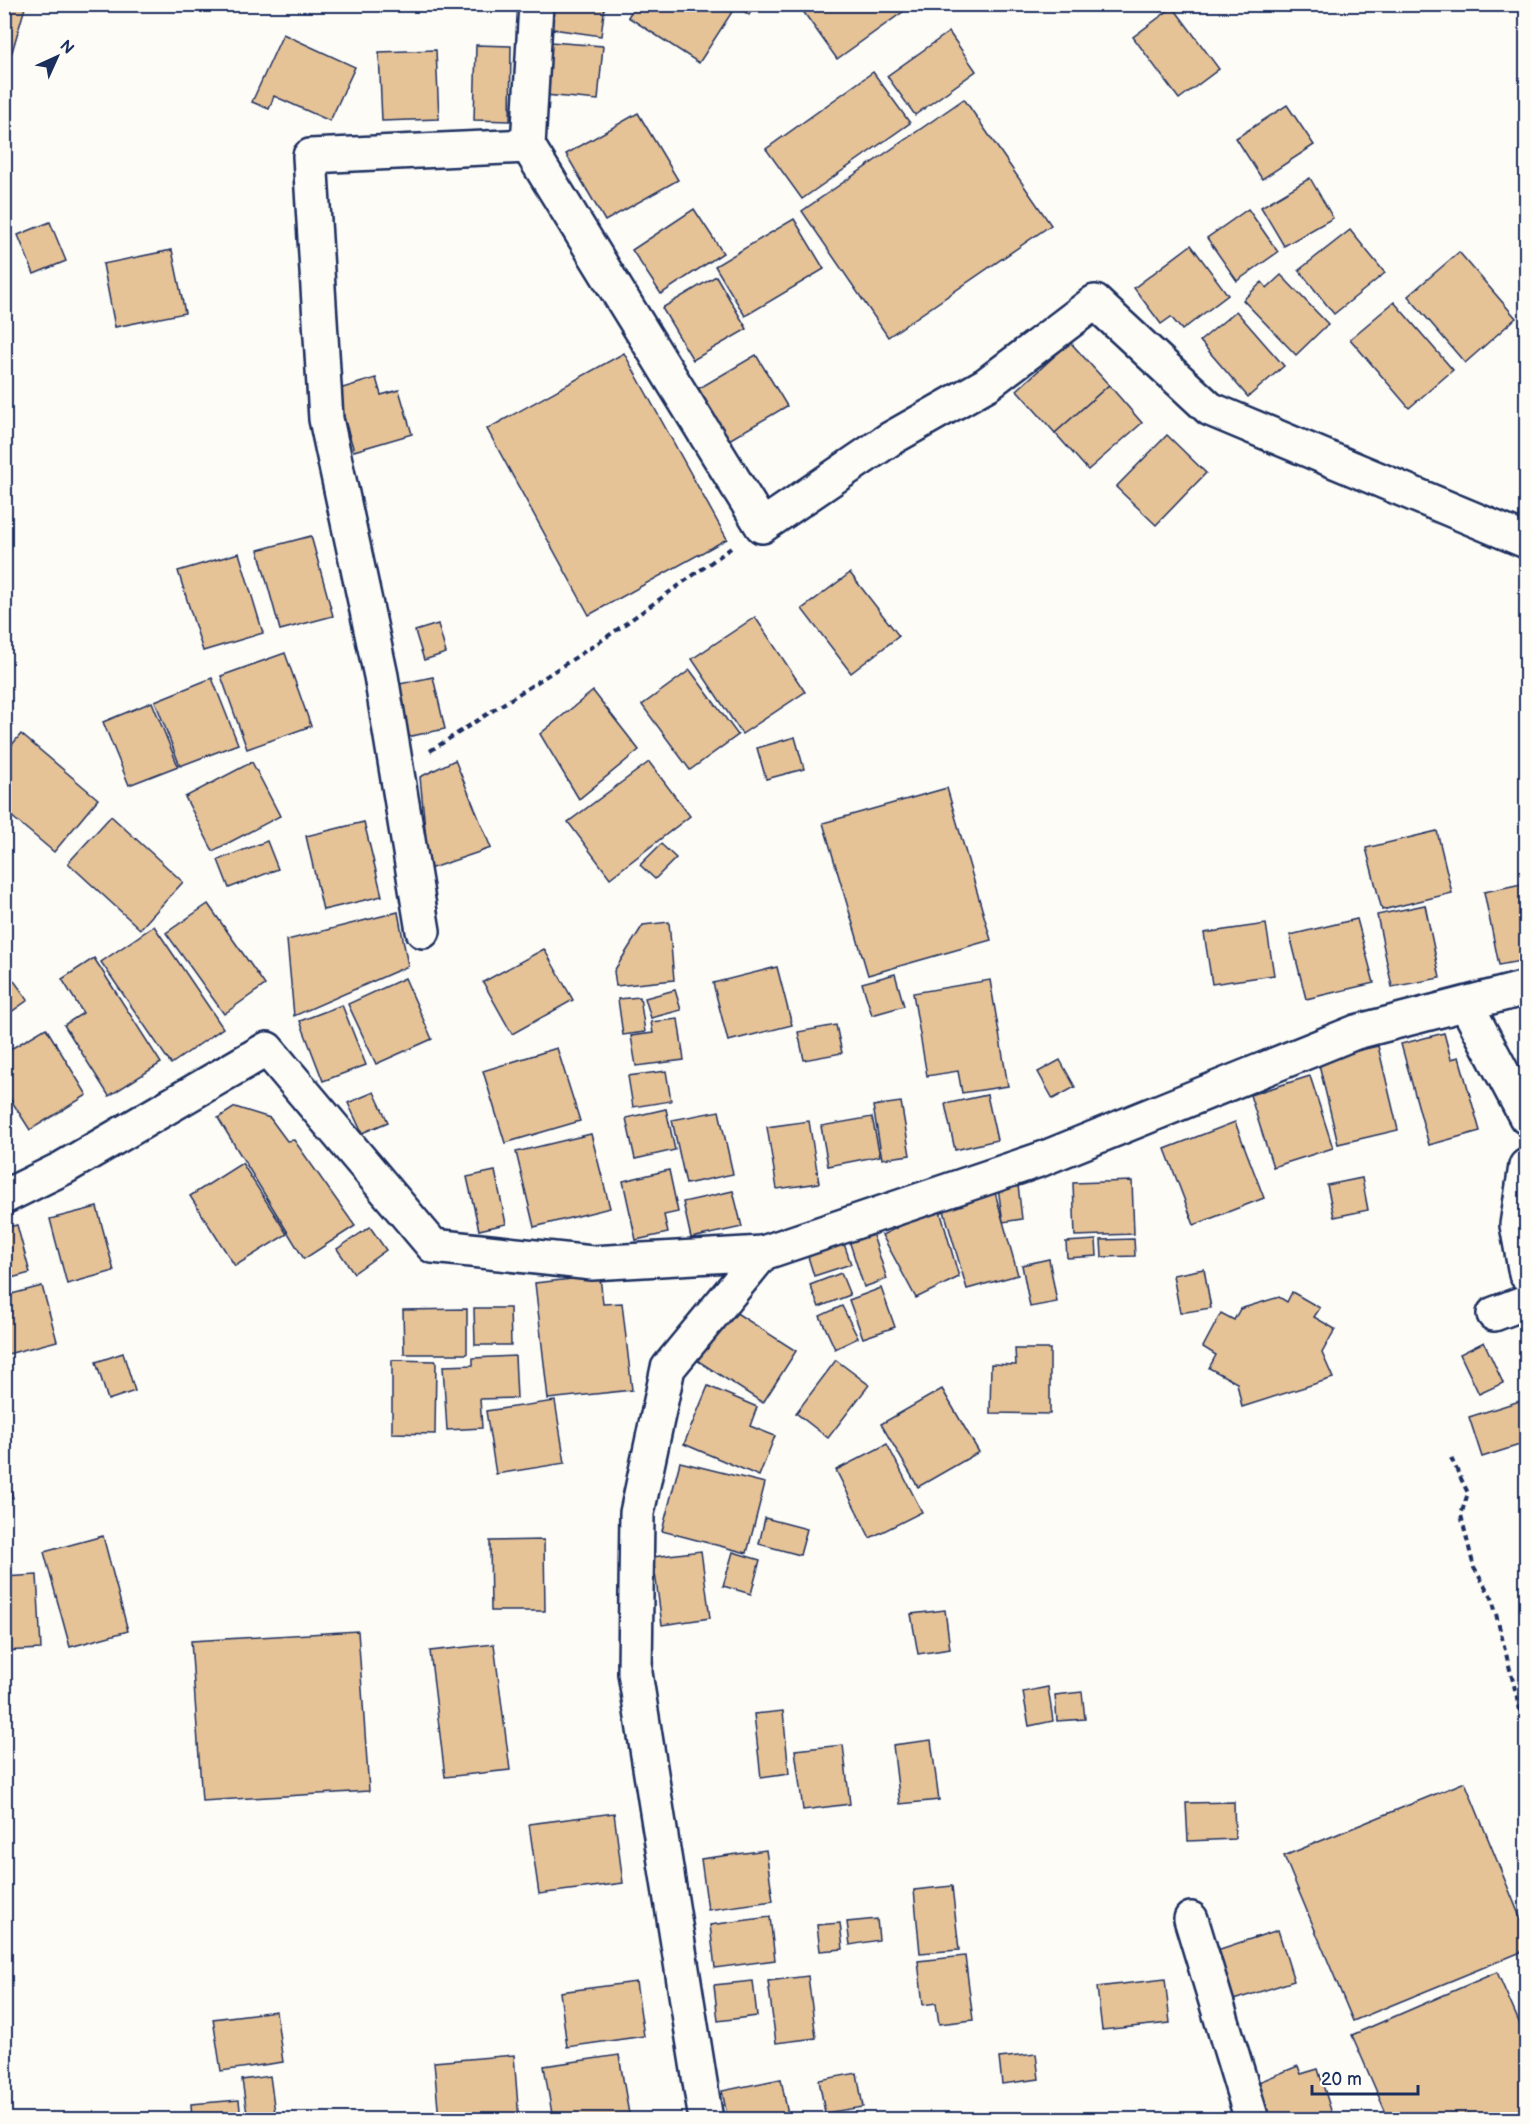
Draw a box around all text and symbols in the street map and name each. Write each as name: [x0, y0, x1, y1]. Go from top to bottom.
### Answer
north arrow: [27, 27, 87, 87]
text: N: [56, 36, 78, 58]
scale bar: [1312, 2058, 1418, 2096]
text: 20 m: [1321, 2069, 1362, 2090]

